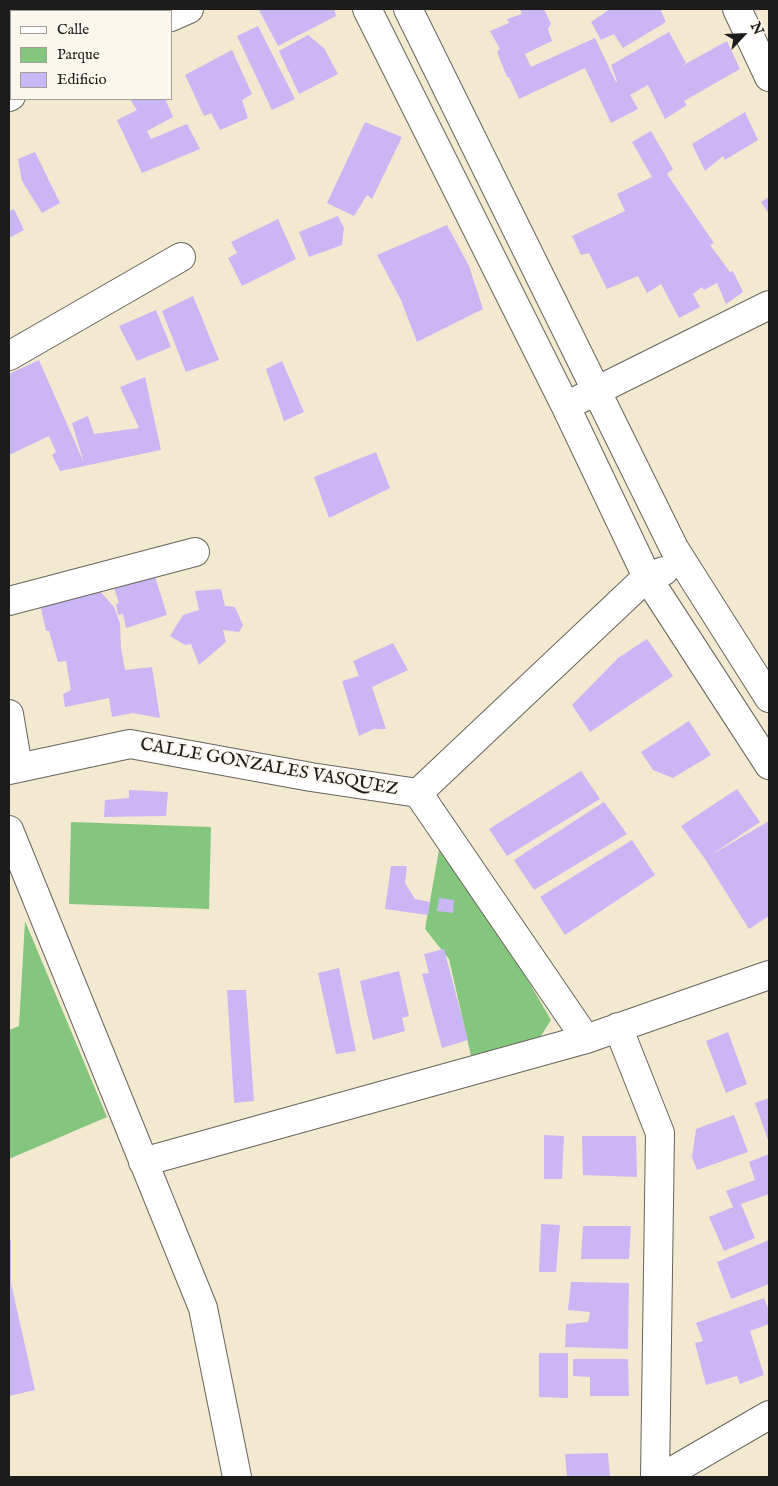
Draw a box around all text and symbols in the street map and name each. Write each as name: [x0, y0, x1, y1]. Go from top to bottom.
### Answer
legend: [10, 10, 172, 100]
north arrow: [718, 10, 768, 60]
text: N: [746, 19, 767, 38]
text: Calle: [57, 20, 89, 39]
text: Parque: [57, 45, 100, 64]
text: Edificio: [57, 70, 107, 89]
street label: CALLE GONZALES VASQUEZ: [138, 735, 400, 801]

